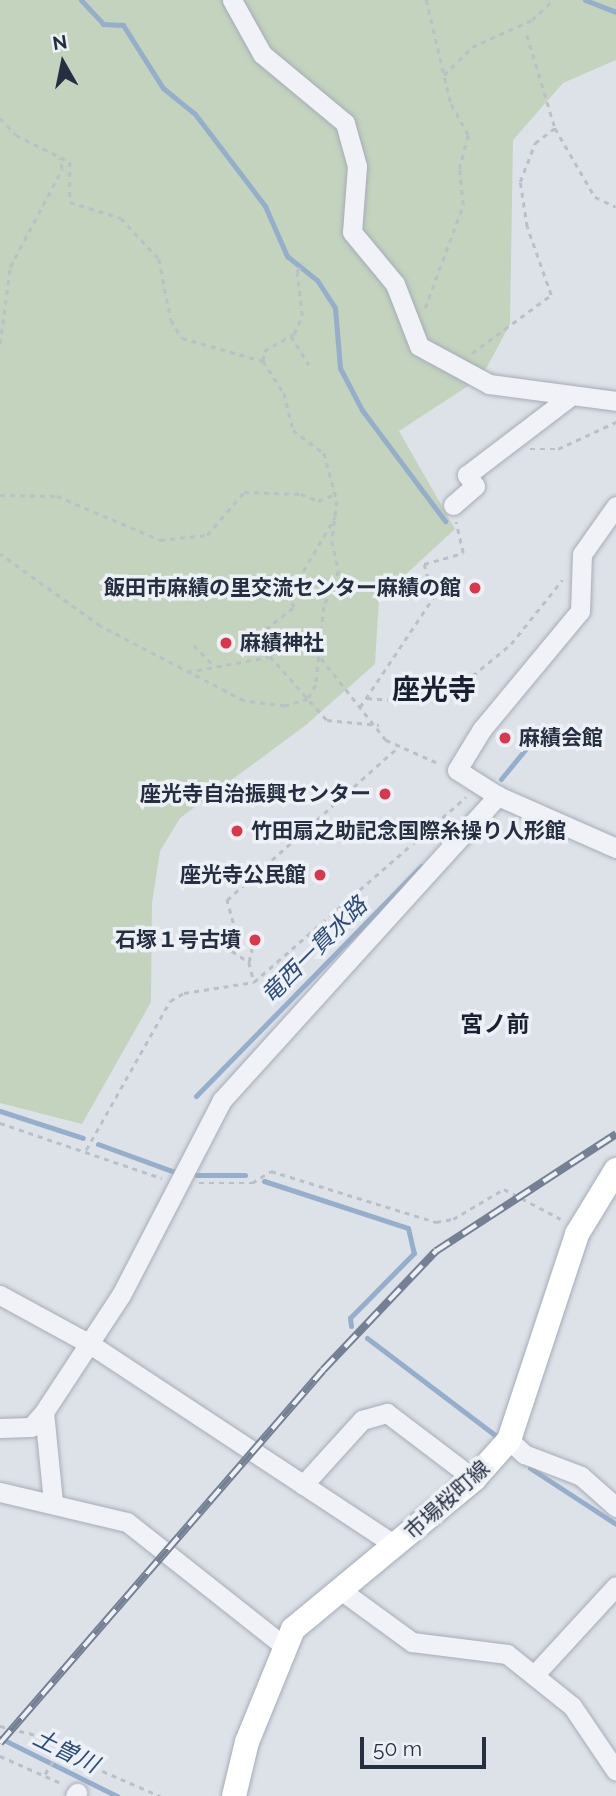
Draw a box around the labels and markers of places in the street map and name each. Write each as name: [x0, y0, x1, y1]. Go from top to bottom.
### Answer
place label: 飯田市麻績の里交流センター麻績の館: [104, 575, 461, 601]
marker: 飯田市麻績の里交流センター麻績の館: [467, 580, 483, 596]
place label: 麻績神社: [240, 630, 324, 656]
marker: 麻績神社: [218, 635, 234, 651]
place label: 麻績会館: [519, 725, 603, 751]
marker: 麻績会館: [497, 730, 513, 746]
place label: 座光寺自治振興センター: [140, 781, 371, 807]
marker: 座光寺自治振興センター: [377, 786, 393, 802]
place label: 竹田扇之助記念国際糸操り人形館: [251, 818, 566, 844]
marker: 竹田扇之助記念国際糸操り人形館: [229, 823, 245, 839]
place label: 座光寺公民館: [180, 862, 306, 888]
marker: 座光寺公民館: [312, 867, 328, 883]
place label: 石塚１号古墳: [115, 927, 241, 953]
marker: 石塚１号古墳: [247, 932, 263, 948]

